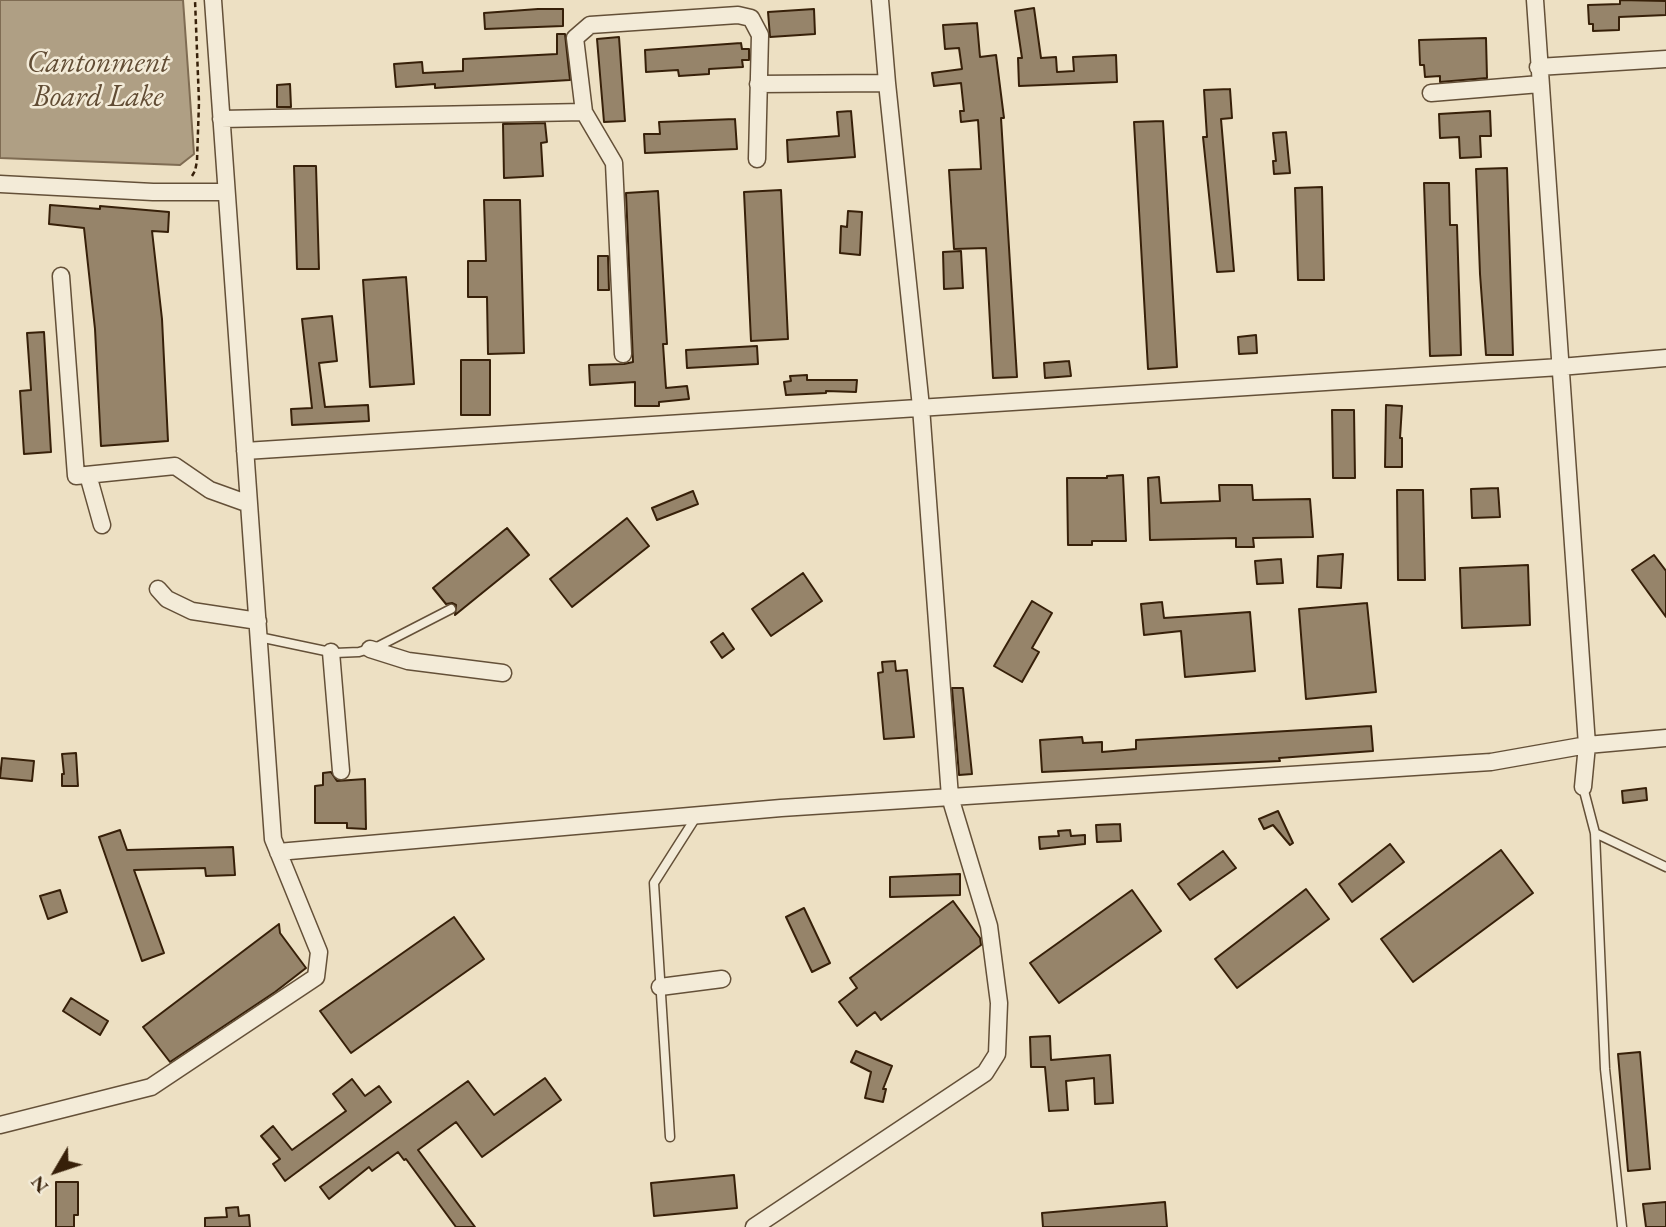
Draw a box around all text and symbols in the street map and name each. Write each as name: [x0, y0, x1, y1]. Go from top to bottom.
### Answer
water label: Cantonment Board Lake: [27, 46, 169, 116]
north arrow: [21, 1136, 91, 1206]
text: N: [25, 1171, 54, 1198]

